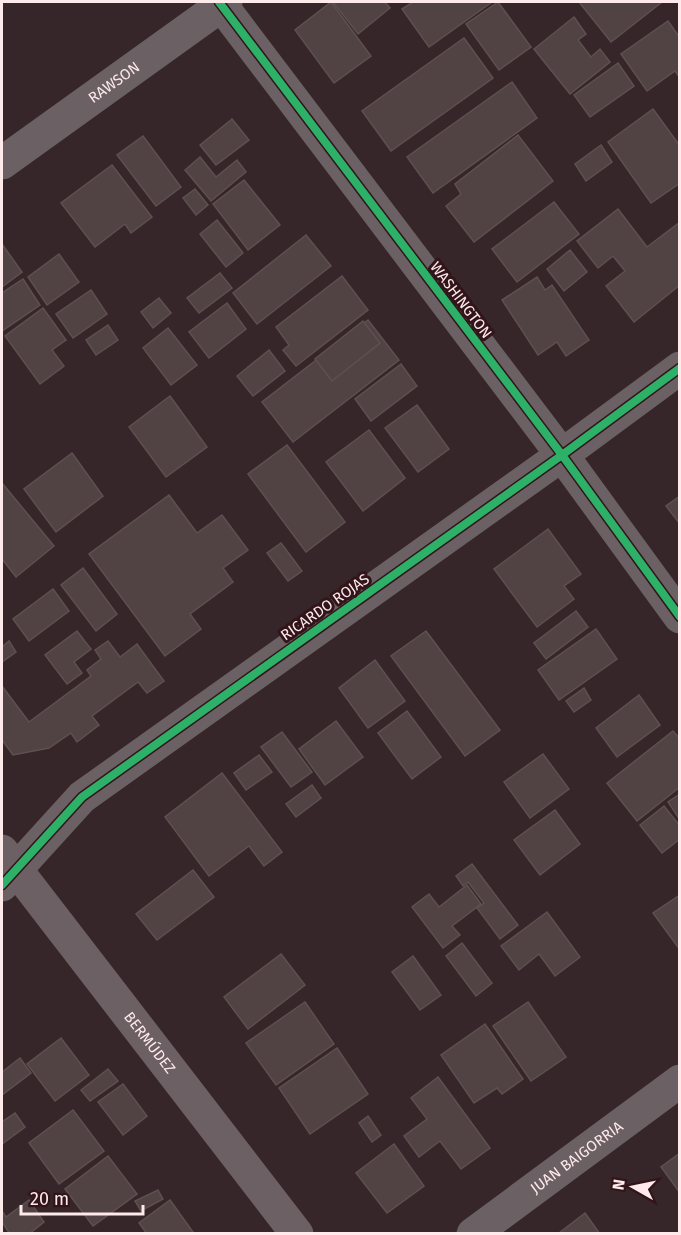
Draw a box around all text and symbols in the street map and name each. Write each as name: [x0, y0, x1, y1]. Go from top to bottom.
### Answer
street label: RAWSON: [85, 58, 143, 107]
street label: WASHINGTON: [426, 258, 496, 342]
street label: RICARDO ROJAS: [277, 570, 373, 644]
street label: BERMÚDEZ: [120, 1008, 179, 1077]
street label: JUAN BAIGORRIA: [526, 1117, 626, 1197]
north arrow: [603, 1157, 663, 1217]
scale bar: [21, 1178, 142, 1216]
text: 20 m: [30, 1188, 69, 1210]

